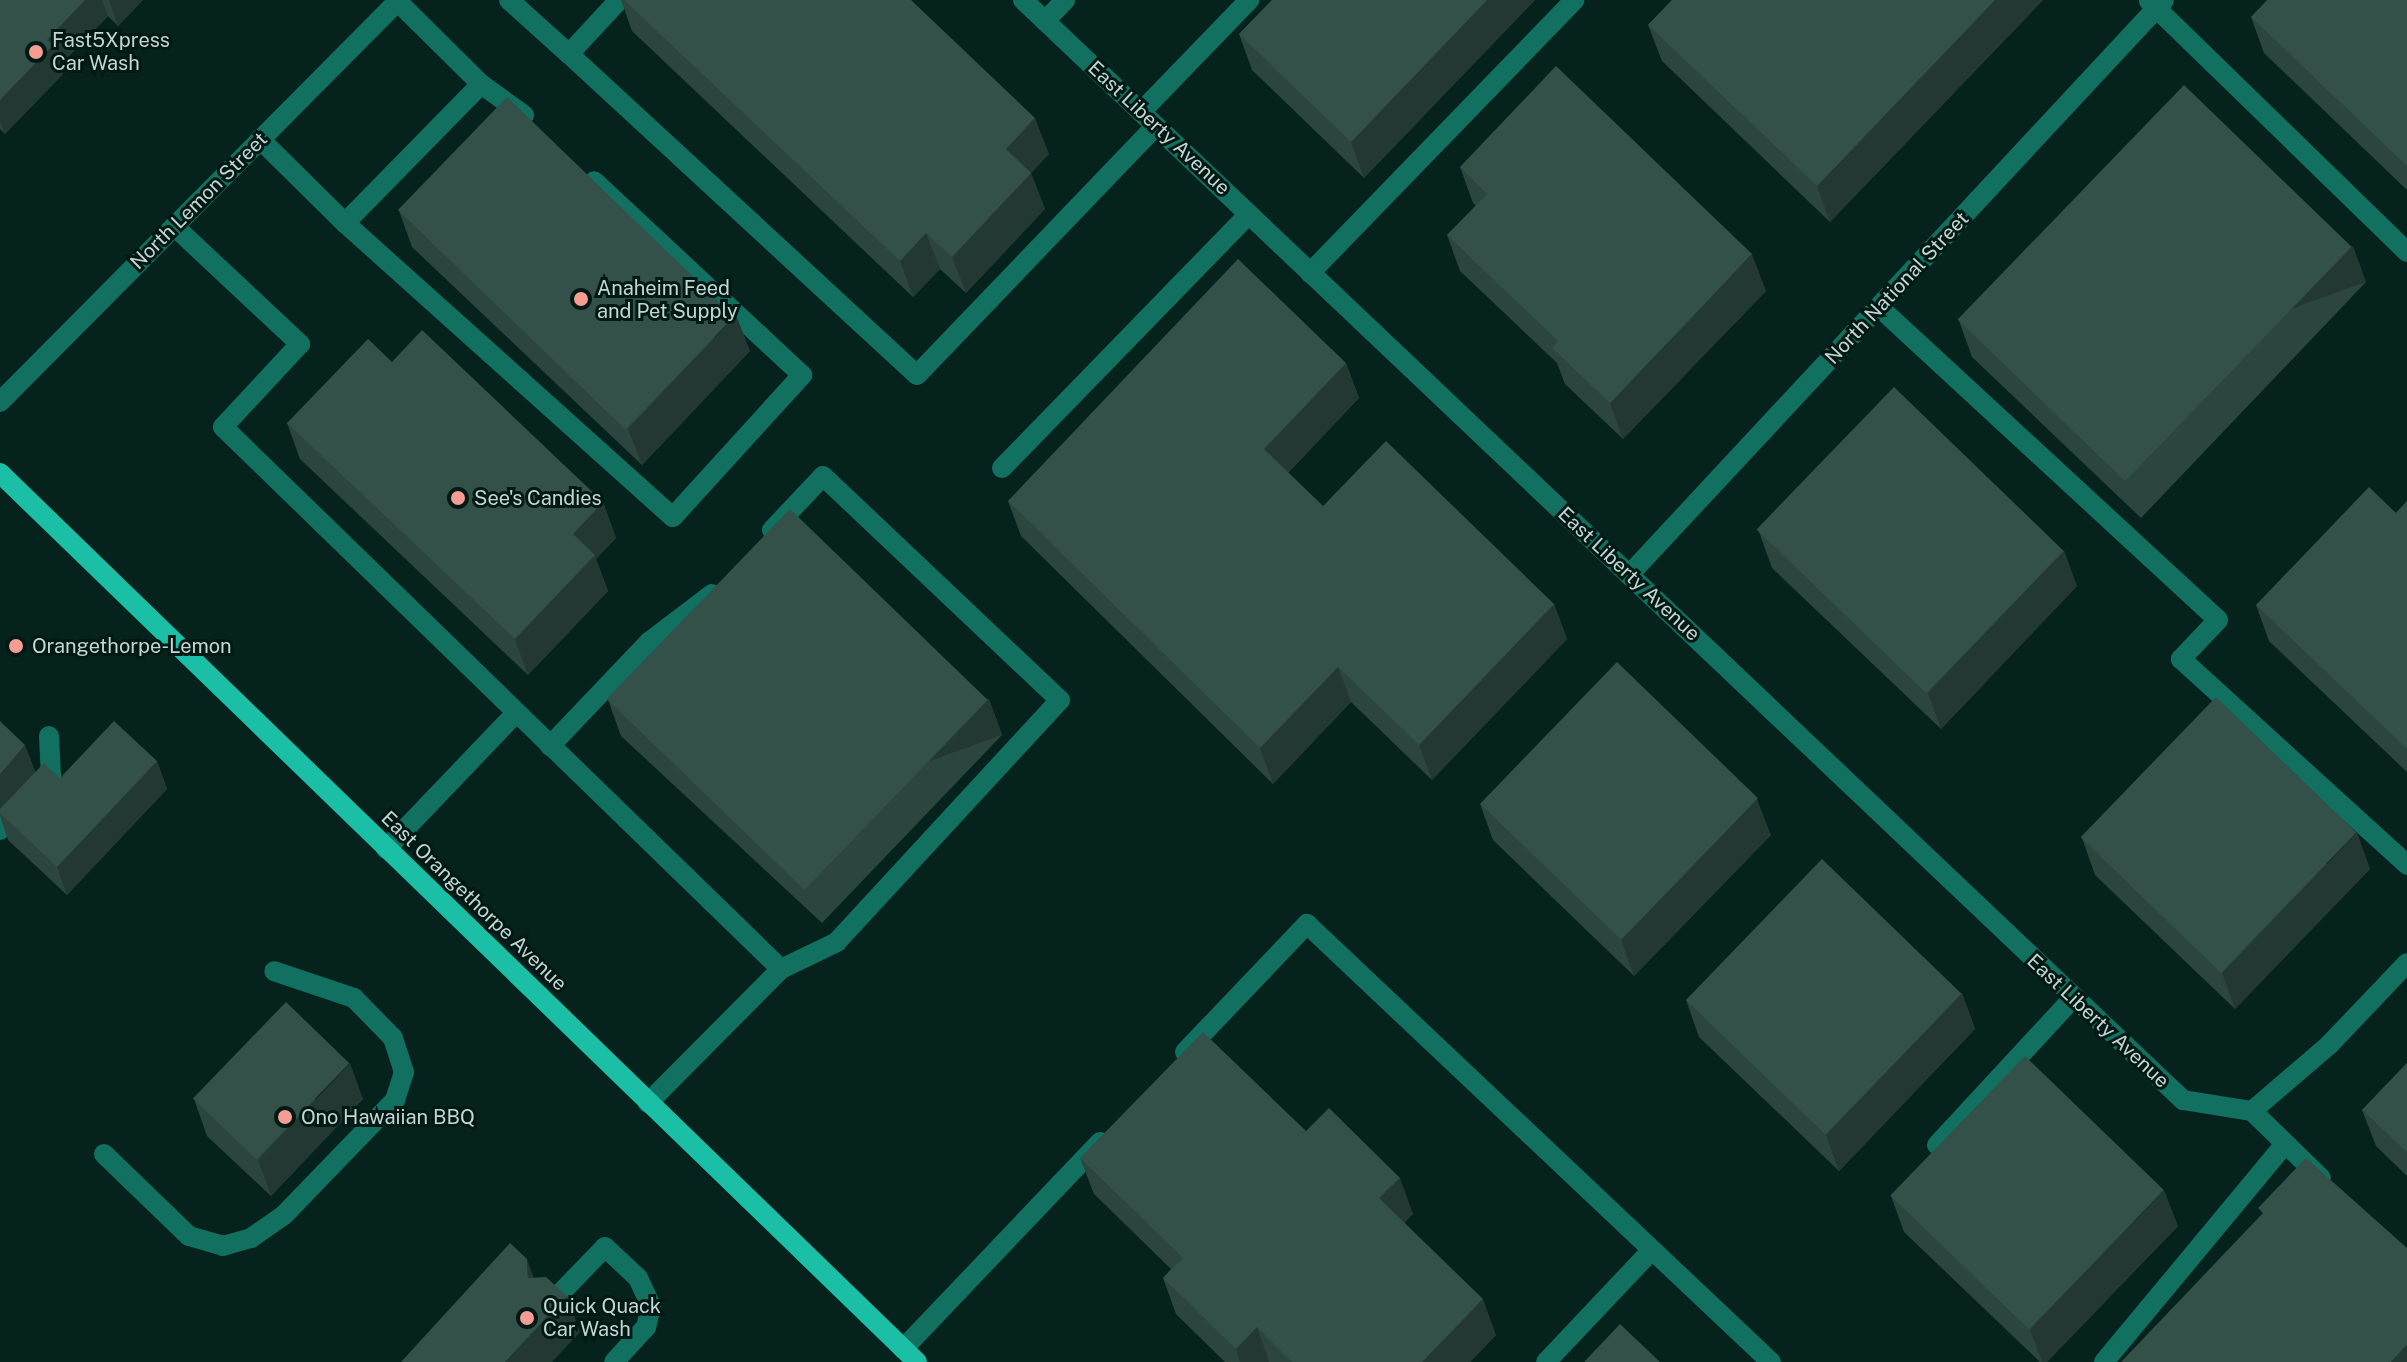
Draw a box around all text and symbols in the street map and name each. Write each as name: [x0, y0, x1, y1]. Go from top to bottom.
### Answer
place label: Fast5Xpress Car Wash: [52, 28, 170, 75]
marker: Fast5Xpress Car Wash: [27, 43, 45, 61]
street label: East Liberty Avenue: [1083, 56, 1235, 200]
street label: North Lemon Street: [126, 128, 272, 274]
street label: North National Street: [1820, 207, 1974, 369]
place label: Anaheim Feed and Pet Supply: [597, 276, 738, 323]
marker: Anaheim Feed and Pet Supply: [572, 290, 590, 308]
place label: See's Candies: [474, 486, 602, 510]
marker: See's Candies: [449, 489, 467, 507]
street label: East Liberty Avenue: [1553, 502, 1705, 646]
place label: Orangethorpe-Lemon: [32, 634, 232, 658]
marker: Orangethorpe-Lemon: [7, 637, 25, 655]
street label: East Orangethorpe Avenue: [376, 806, 572, 996]
street label: East Liberty Avenue: [2022, 949, 2174, 1093]
place label: Ono Hawaiian BBQ: [301, 1105, 475, 1129]
marker: Ono Hawaiian BBQ: [276, 1108, 294, 1126]
place label: Quick Quack Car Wash: [543, 1294, 661, 1341]
marker: Quick Quack Car Wash: [518, 1309, 536, 1327]

